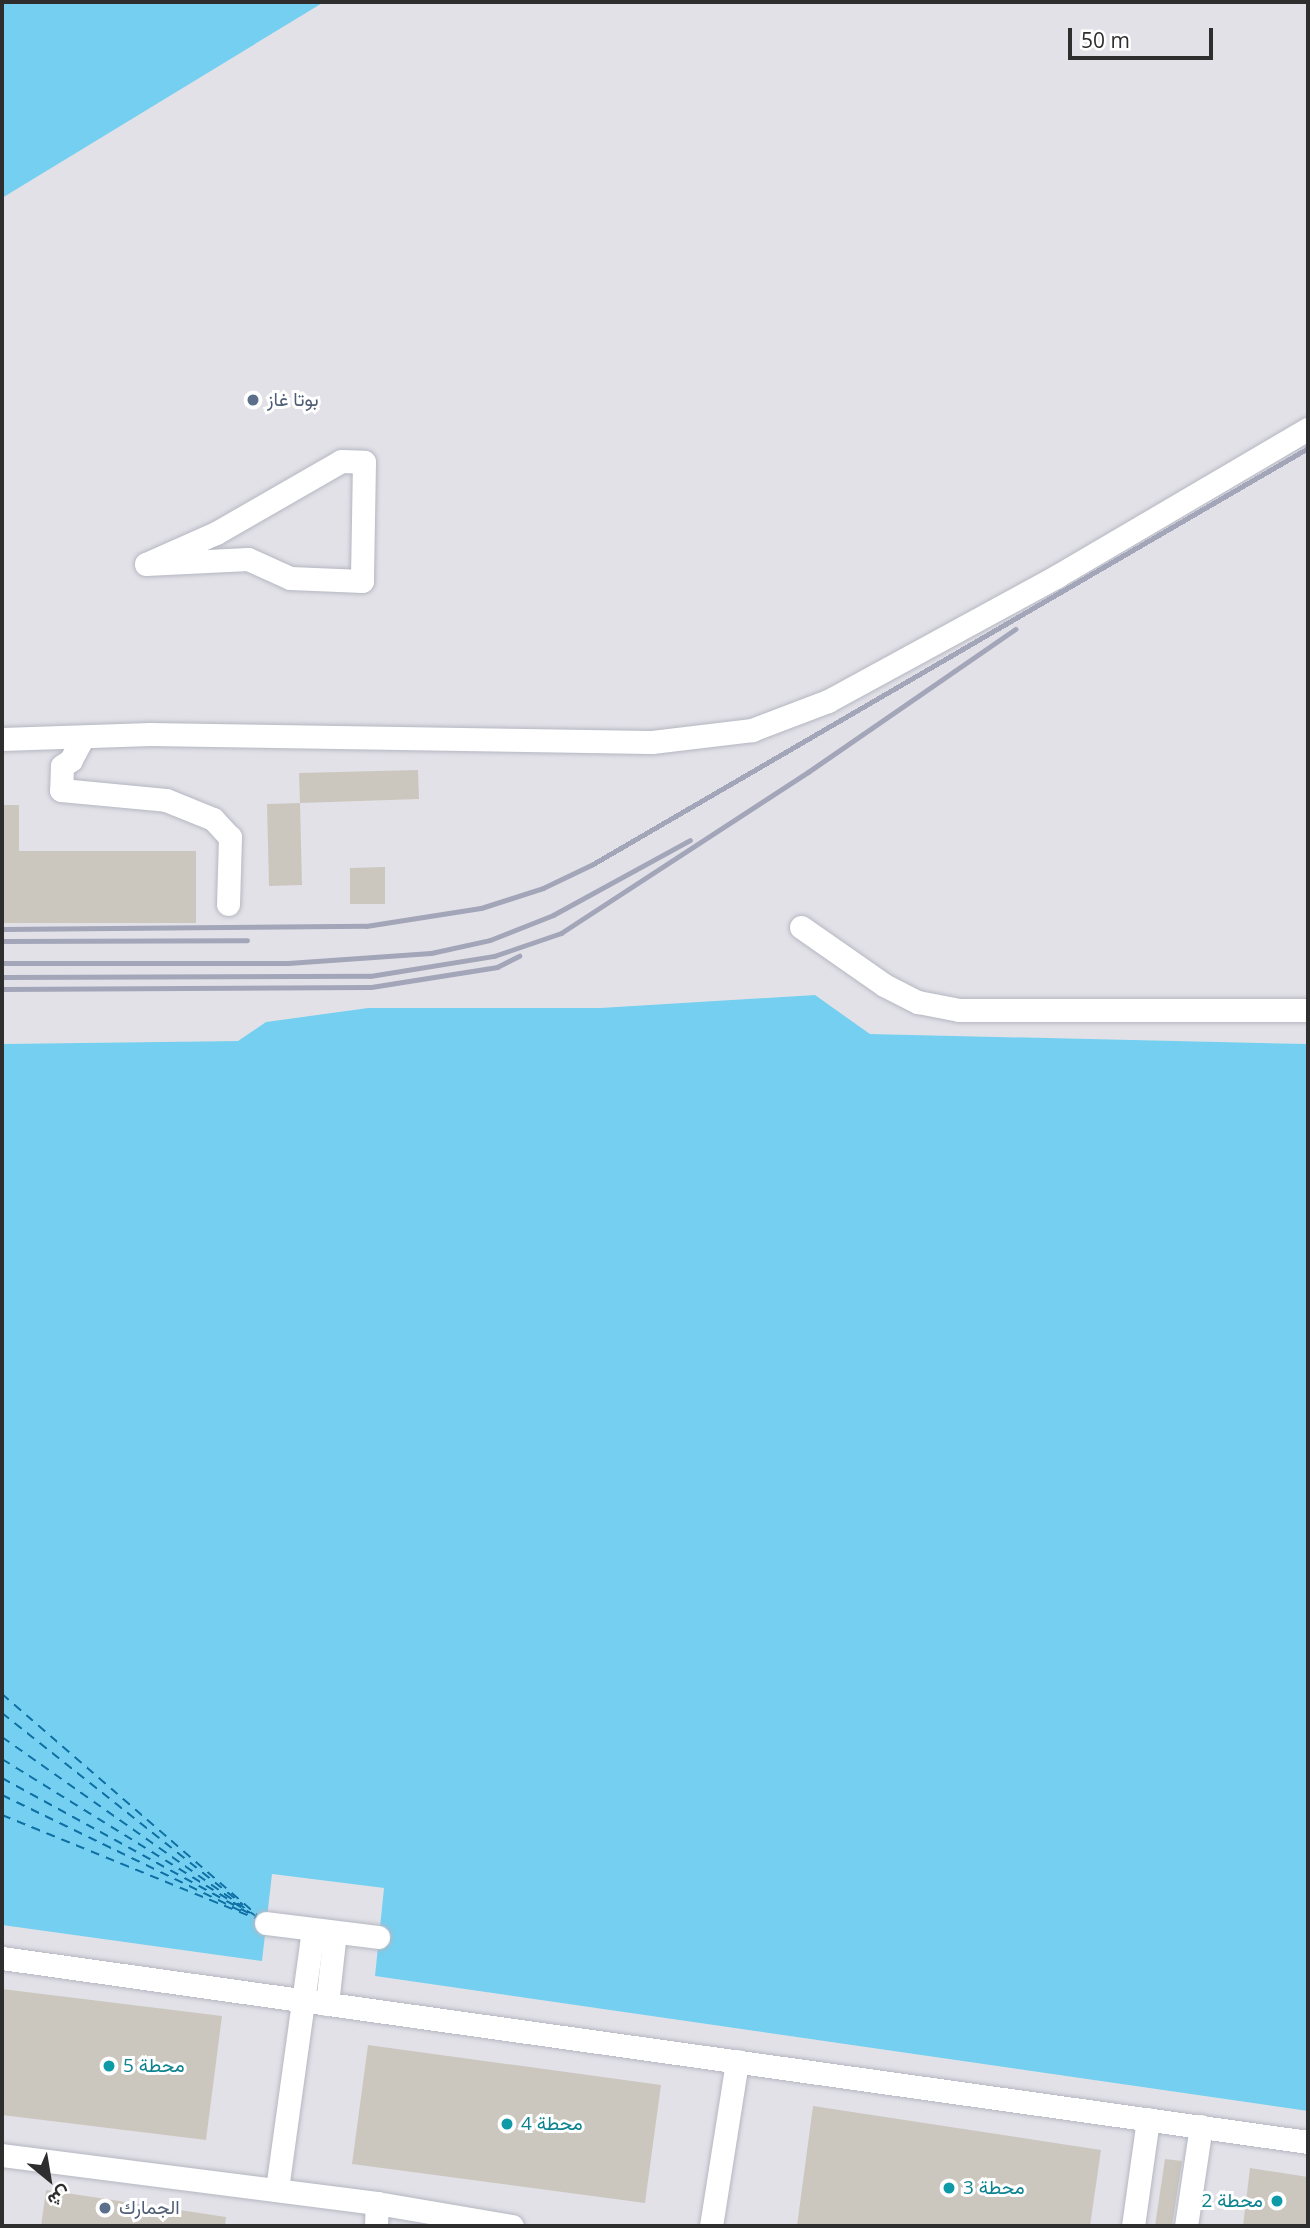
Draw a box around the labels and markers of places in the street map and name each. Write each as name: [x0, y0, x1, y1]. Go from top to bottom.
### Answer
place label: بوتا غاز: [267, 389, 319, 411]
marker: بوتا غاز: [245, 392, 261, 408]
place label: محطة 5: [123, 2055, 185, 2077]
marker: محطة 5: [101, 2058, 117, 2074]
place label: محطة 4: [521, 2113, 583, 2135]
marker: محطة 4: [499, 2116, 515, 2132]
place label: محطة 3: [963, 2177, 1025, 2199]
marker: محطة 3: [941, 2180, 957, 2196]
place label: محطة 2: [1201, 2190, 1263, 2212]
marker: محطة 2: [1269, 2193, 1285, 2209]
place label: الجمارك: [119, 2197, 180, 2219]
marker: الجمارك: [97, 2200, 113, 2216]

